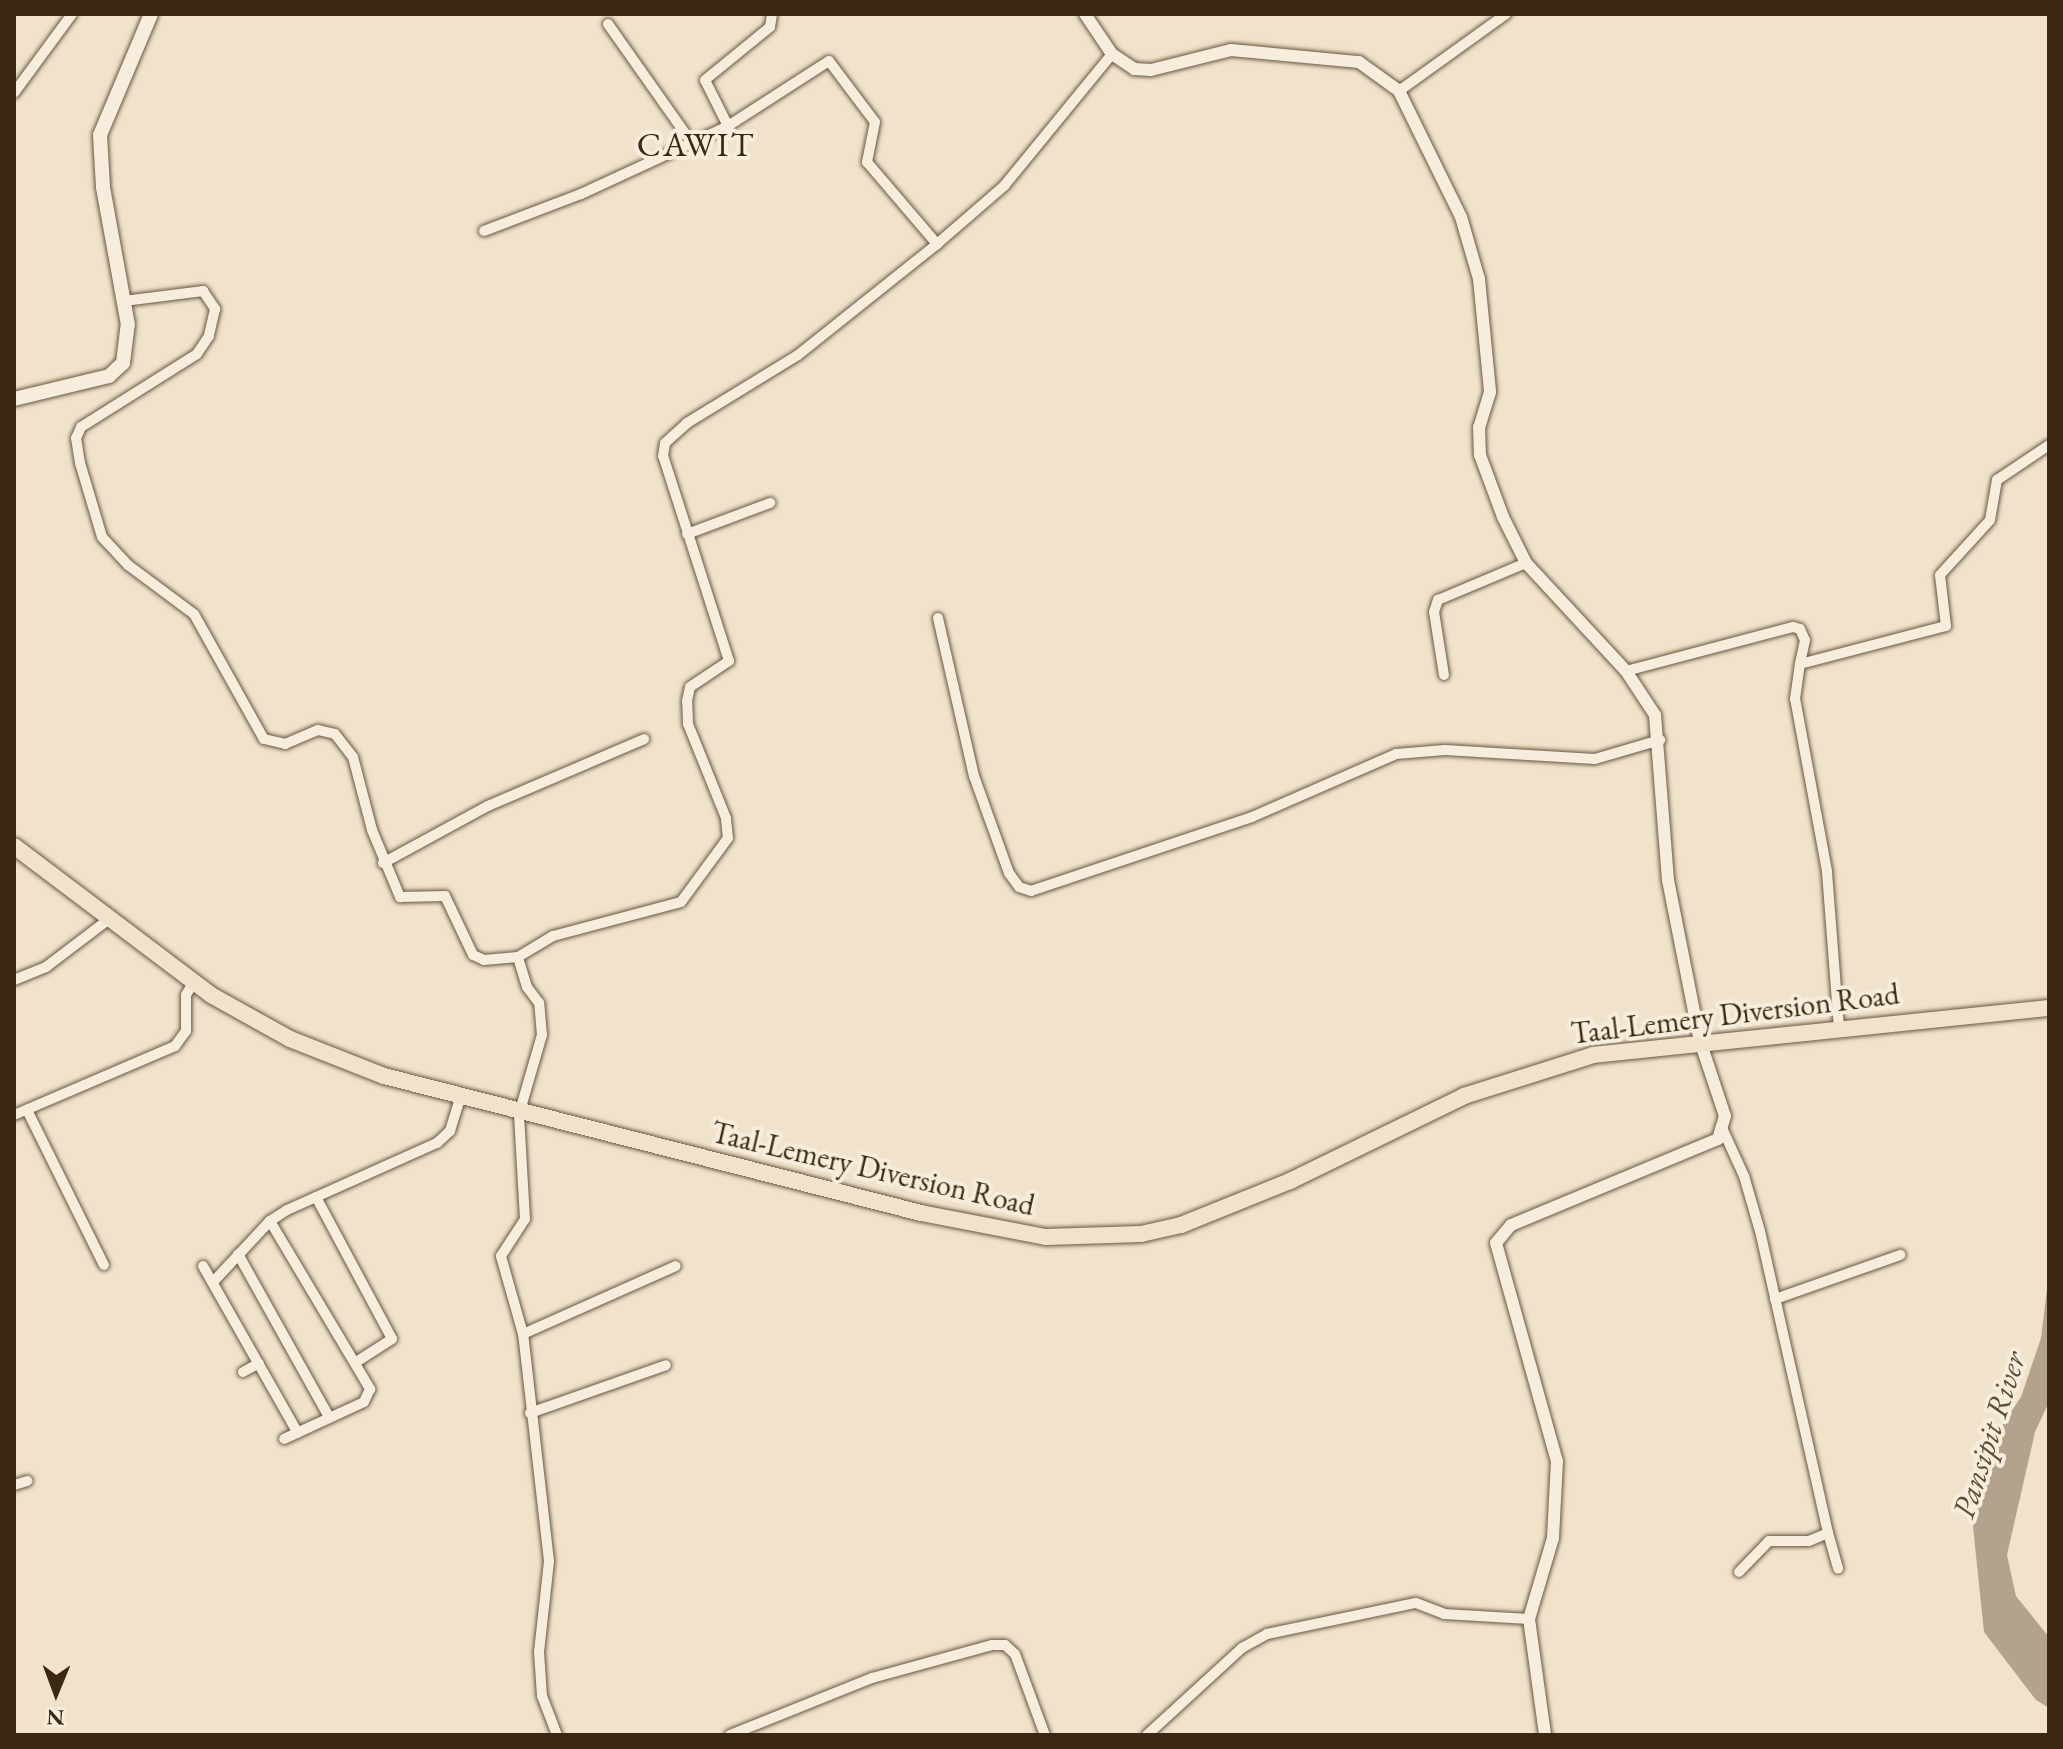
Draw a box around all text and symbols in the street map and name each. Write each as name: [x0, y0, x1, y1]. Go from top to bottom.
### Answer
district label: CAWIT: [637, 125, 755, 165]
street label: Taal-Lemery Diversion Road: [1569, 976, 1901, 1052]
street label: Taal-Lemery Diversion Road: [708, 1114, 1038, 1224]
water label: Pansipit River: [1944, 1347, 2034, 1523]
north arrow: [16, 1653, 96, 1733]
text: N: [46, 1703, 65, 1732]

